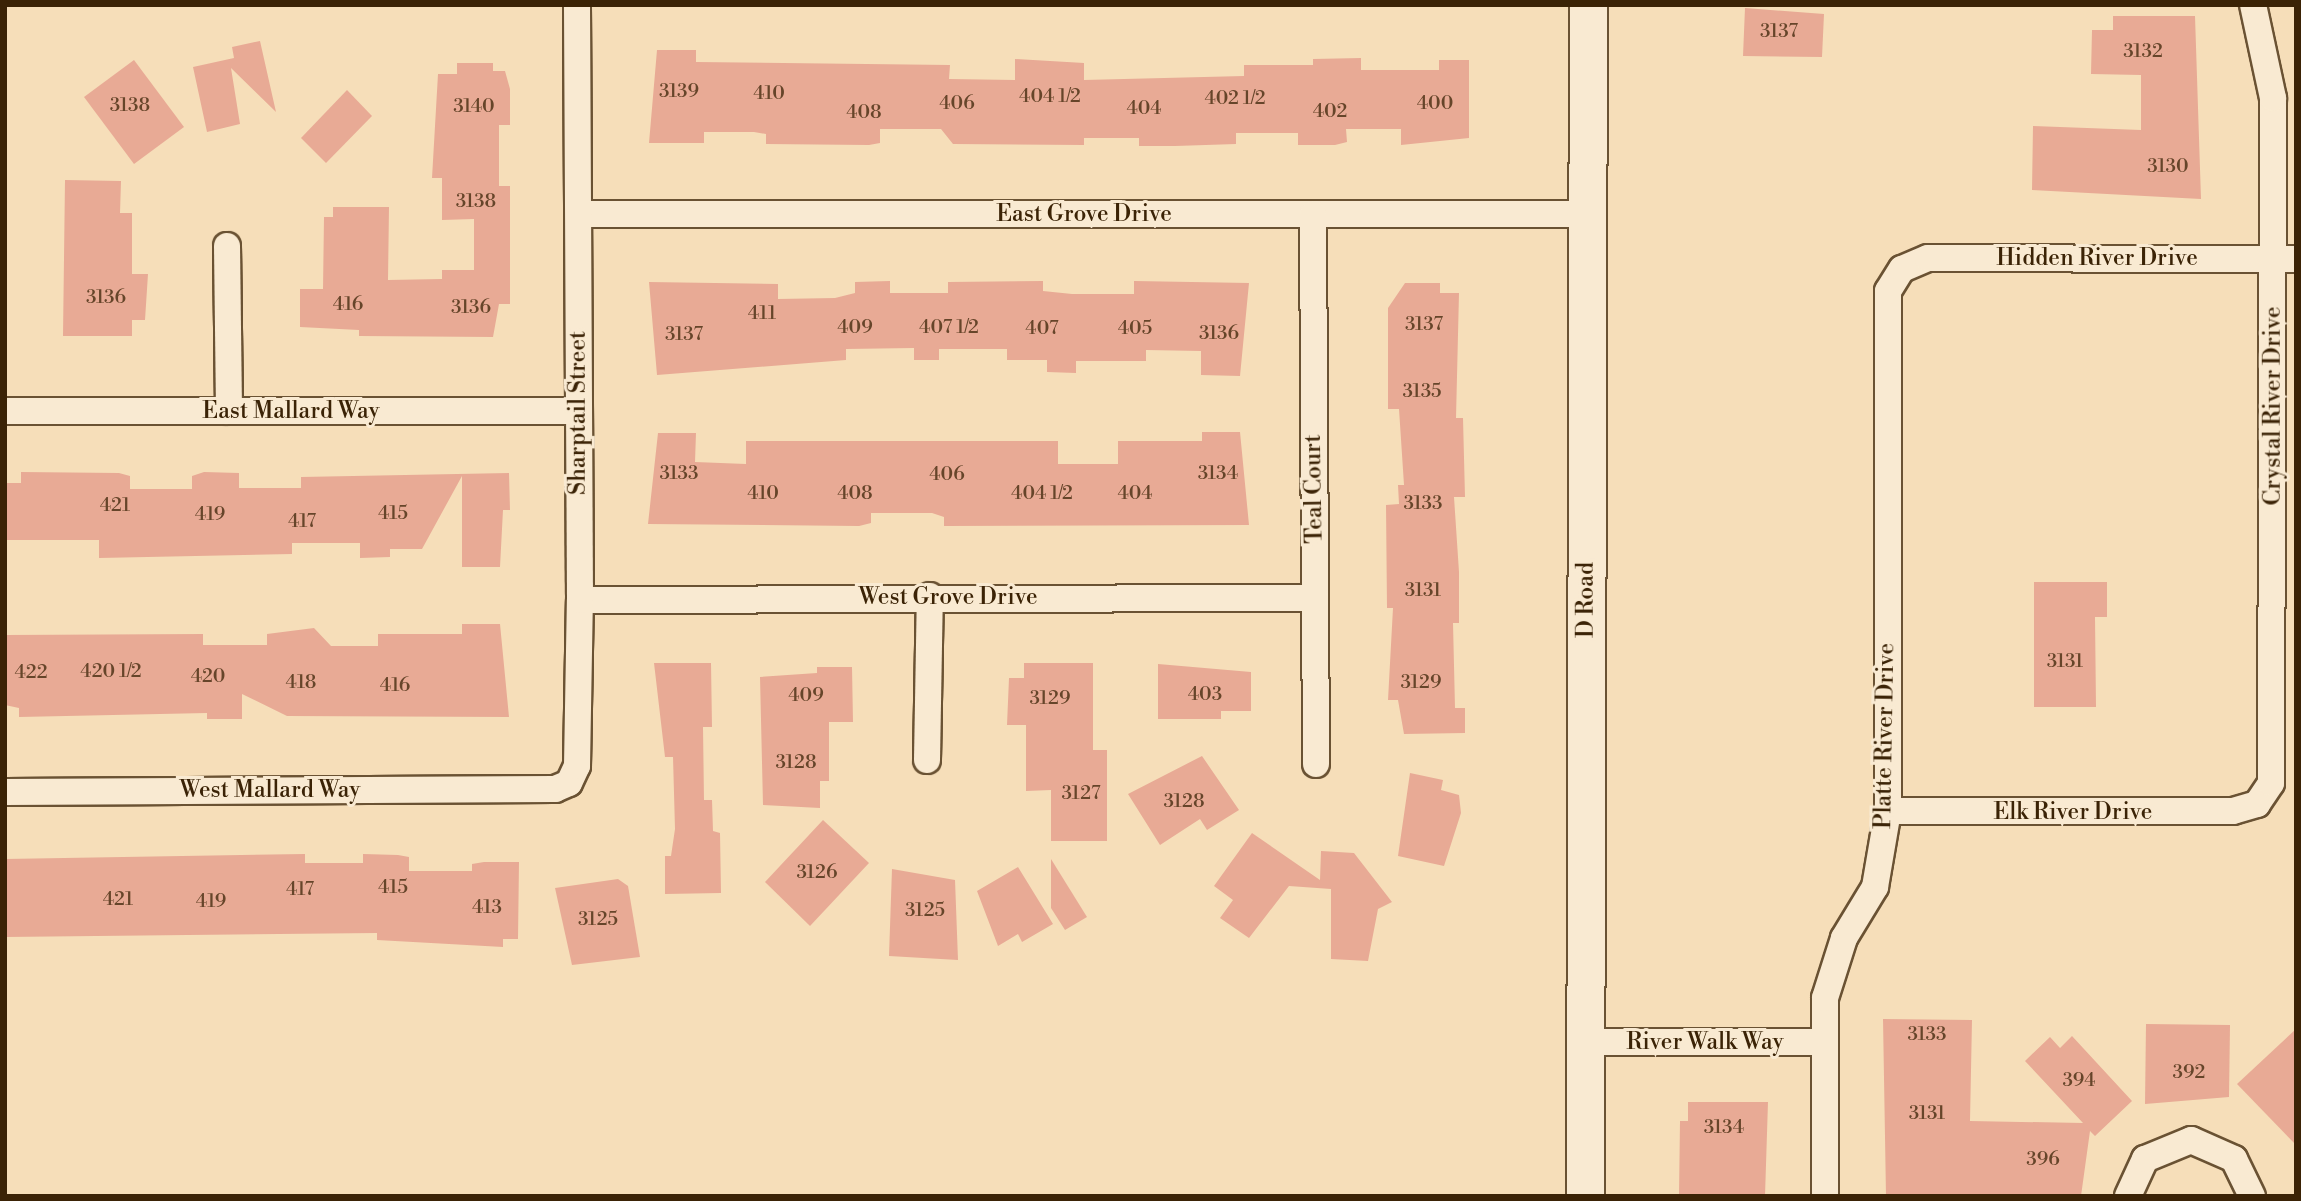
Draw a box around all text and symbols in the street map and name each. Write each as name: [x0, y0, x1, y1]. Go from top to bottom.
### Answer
house number: 3137: [1760, 21, 1798, 43]
house number: 3132: [2123, 41, 2163, 63]
house number: 3139: [659, 81, 699, 103]
house number: 410: [753, 83, 785, 105]
house number: 404 1/2: [1019, 86, 1081, 108]
house number: 402 1/2: [1205, 88, 1265, 110]
house number: 406: [939, 93, 975, 115]
house number: 400: [1417, 93, 1453, 115]
house number: 3138: [110, 95, 150, 117]
house number: 3140: [453, 96, 495, 118]
house number: 404: [1126, 98, 1162, 120]
house number: 402: [1313, 101, 1347, 123]
house number: 408: [846, 102, 882, 124]
house number: 3130: [2147, 156, 2189, 178]
house number: 3138: [456, 191, 496, 213]
street label: East Grove Drive: [996, 200, 1172, 228]
street label: Hidden River Drive: [1996, 244, 2198, 272]
house number: 3136: [86, 287, 126, 309]
house number: 416: [333, 294, 363, 316]
house number: 3136: [451, 297, 491, 319]
house number: 411: [748, 303, 776, 325]
street label: Crystal River Drive: [2259, 306, 2287, 506]
house number: 3137: [1405, 314, 1443, 336]
house number: 409: [837, 317, 873, 339]
house number: 407 1/2: [919, 317, 979, 339]
house number: 407: [1025, 318, 1059, 340]
house number: 405: [1118, 318, 1152, 340]
house number: 3136: [1199, 323, 1239, 345]
house number: 3137: [665, 324, 703, 346]
street label: Sharptail Street: [564, 331, 592, 495]
house number: 3135: [1402, 381, 1442, 403]
street label: East Mallard Way: [202, 397, 380, 425]
street label: Teal Court: [1299, 434, 1329, 544]
house number: 3133: [659, 463, 699, 485]
house number: 3134: [1198, 463, 1238, 485]
house number: 406: [929, 464, 965, 486]
house number: 410: [747, 483, 779, 505]
house number: 408: [837, 483, 873, 505]
house number: 404 1/2: [1011, 483, 1073, 505]
house number: 404: [1117, 483, 1153, 505]
house number: 3133: [1403, 493, 1443, 515]
house number: 421: [100, 495, 130, 517]
house number: 415: [378, 503, 408, 525]
house number: 419: [195, 504, 225, 526]
house number: 417: [288, 511, 316, 533]
street label: D Road: [1572, 562, 1600, 638]
house number: 3131: [1405, 580, 1441, 602]
street label: West Grove Drive: [858, 583, 1038, 611]
street label: Platte River Drive: [1870, 643, 1900, 829]
house number: 3131: [2047, 651, 2083, 673]
house number: 420 1/2: [80, 661, 142, 683]
house number: 422: [15, 662, 47, 684]
house number: 420: [191, 666, 225, 688]
house number: 418: [286, 672, 316, 694]
house number: 3129: [1401, 672, 1441, 694]
house number: 416: [380, 675, 410, 697]
house number: 403: [1188, 684, 1222, 706]
house number: 409: [788, 685, 824, 707]
house number: 3129: [1030, 688, 1070, 710]
house number: 3128: [775, 752, 817, 774]
street label: West Mallard Way: [180, 776, 360, 804]
house number: 3127: [1062, 783, 1100, 805]
house number: 3128: [1163, 791, 1205, 813]
street label: Elk River Drive: [1994, 798, 2152, 826]
house number: 3126: [797, 862, 837, 884]
house number: 415: [378, 877, 408, 899]
house number: 417: [286, 879, 314, 901]
house number: 421: [103, 889, 133, 911]
house number: 419: [196, 891, 226, 913]
house number: 413: [472, 897, 502, 919]
house number: 3125: [905, 900, 945, 922]
house number: 3125: [578, 909, 618, 931]
house number: 3133: [1907, 1024, 1947, 1046]
street label: River Walk Way: [1626, 1028, 1784, 1056]
house number: 392: [2173, 1062, 2205, 1084]
house number: 394: [2062, 1070, 2096, 1092]
house number: 3131: [1909, 1103, 1945, 1125]
house number: 3134: [1704, 1117, 1744, 1139]
house number: 396: [2026, 1149, 2060, 1171]

